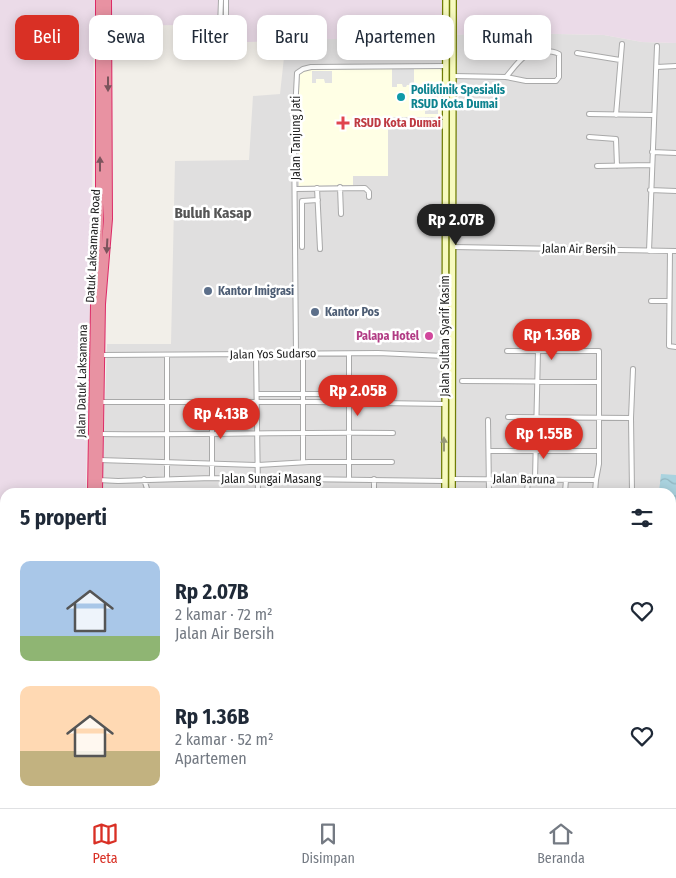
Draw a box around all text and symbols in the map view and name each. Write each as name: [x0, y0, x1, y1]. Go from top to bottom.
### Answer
chip: Beli: [15, 15, 79, 60]
chip: Sewa: [89, 15, 163, 60]
chip: Filter: [173, 15, 247, 60]
chip: Baru: [257, 15, 327, 60]
chip: Apartemen: [337, 15, 454, 60]
chip: Rumah: [464, 15, 551, 60]
one-way arrow: [104, 76, 112, 92]
place label: Poliklinik Spesialis RSUD Kota Dumai: [411, 83, 506, 111]
marker: Poliklinik Spesialis RSUD Kota Dumai: [395, 91, 407, 103]
street label: Jalan Tanjung Jati: [289, 96, 303, 180]
marker: RSUD Kota Dumai: [336, 116, 350, 130]
place label: RSUD Kota Dumai: [354, 116, 441, 130]
one-way arrow: [96, 156, 104, 172]
street label: Datuk Laksamana Road: [83, 189, 103, 303]
district label: Buluh Kasap: [174, 204, 252, 222]
pin: Rp 2.07B: [404, 204, 508, 246]
text: Rp 2.07B: [428, 210, 484, 229]
one-way arrow: [102, 238, 110, 254]
street label: Jalan Air Bersih: [542, 241, 616, 257]
street label: Jalan Sultan Syarif Kasim: [438, 275, 452, 397]
place label: Kantor Imigrasi: [218, 284, 294, 298]
marker: Kantor Imigrasi: [202, 285, 214, 297]
place label: Kantor Pos: [325, 305, 380, 319]
marker: Kantor Pos: [309, 306, 321, 318]
pin: Rp 1.36B: [500, 318, 604, 361]
street label: Jalan Datuk Laksamana: [74, 324, 90, 438]
text: Rp 1.36B: [524, 325, 580, 344]
place label: Palapa Hotel: [356, 329, 420, 343]
marker: Palapa Hotel: [423, 330, 435, 342]
street label: Jalan Yos Sudarso: [230, 346, 316, 362]
pin: Rp 2.05B: [306, 374, 410, 417]
text: Rp 2.05B: [329, 381, 387, 400]
pin: Rp 4.13B: [169, 398, 273, 440]
text: Rp 4.13B: [194, 404, 248, 423]
pin: Rp 1.55B: [492, 418, 596, 460]
text: Rp 1.55B: [516, 424, 572, 443]
one-way arrow: [440, 436, 448, 452]
street label: Jalan Baruna: [493, 471, 555, 487]
street label: Jalan Sungai Masang: [221, 472, 321, 486]
icon: filters: [628, 504, 656, 532]
text: 5 properti: [20, 505, 107, 531]
text: Rp 2.07B: [175, 579, 249, 605]
icon: home: [60, 581, 120, 641]
icon: heart: [628, 597, 656, 625]
text: 2 kamar · 72 m²: [175, 605, 273, 624]
text: Jalan Air Bersih: [175, 624, 274, 643]
text: Rp 1.36B: [175, 704, 249, 730]
icon: home: [60, 706, 120, 766]
icon: heart: [628, 722, 656, 750]
text: 2 kamar · 52 m²: [175, 730, 274, 749]
text: Apartemen: [175, 749, 247, 768]
tab: Peta: [91, 820, 119, 867]
tab: Disimpan: [301, 820, 355, 867]
tab: Beranda: [537, 820, 585, 867]

